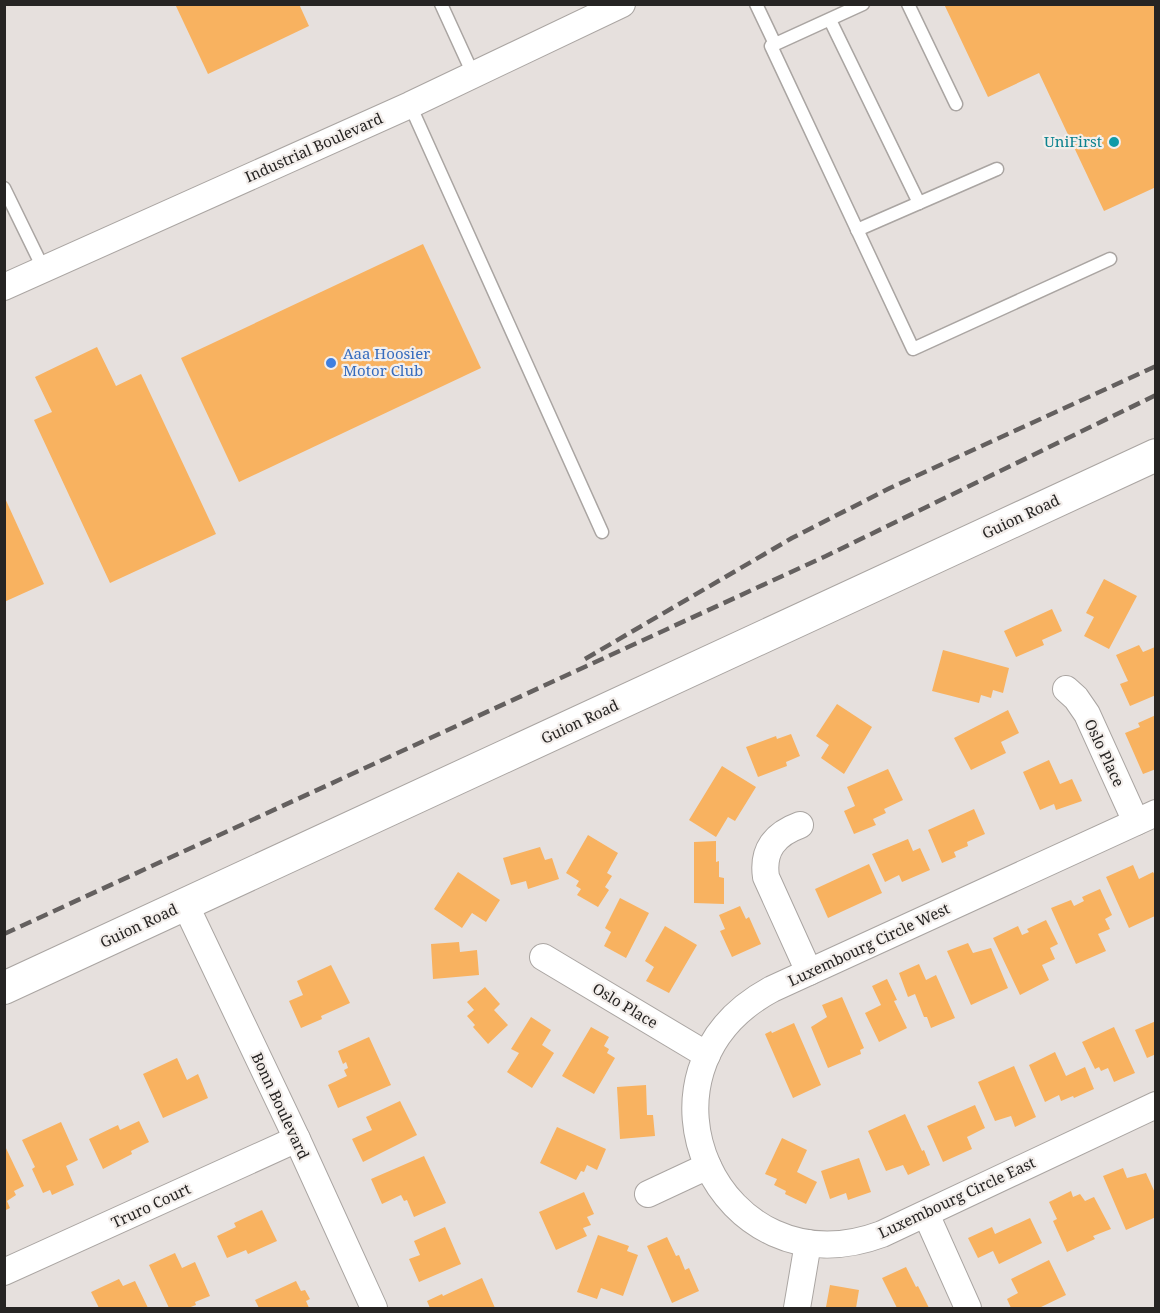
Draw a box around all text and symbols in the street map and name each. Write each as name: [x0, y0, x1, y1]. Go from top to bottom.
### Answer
street label: Industrial Boulevard: [242, 108, 386, 187]
place label: UniFirst: [1044, 131, 1102, 151]
marker: UniFirst: [1107, 135, 1121, 149]
place label: Aaa Hoosier Motor Club: [343, 343, 430, 380]
marker: Aaa Hoosier Motor Club: [324, 356, 338, 370]
street label: Guion Road: [979, 489, 1063, 543]
street label: Guion Road: [538, 694, 622, 748]
street label: Oslo Place: [1080, 715, 1129, 790]
street label: Guion Road: [97, 898, 181, 952]
street label: Luxembourg Circle West: [785, 898, 953, 990]
street label: Oslo Place: [589, 978, 662, 1032]
street label: Bonn Boulevard: [247, 1049, 314, 1162]
street label: Luxembourg Circle East: [875, 1152, 1038, 1242]
street label: Truro Court: [108, 1178, 193, 1232]

